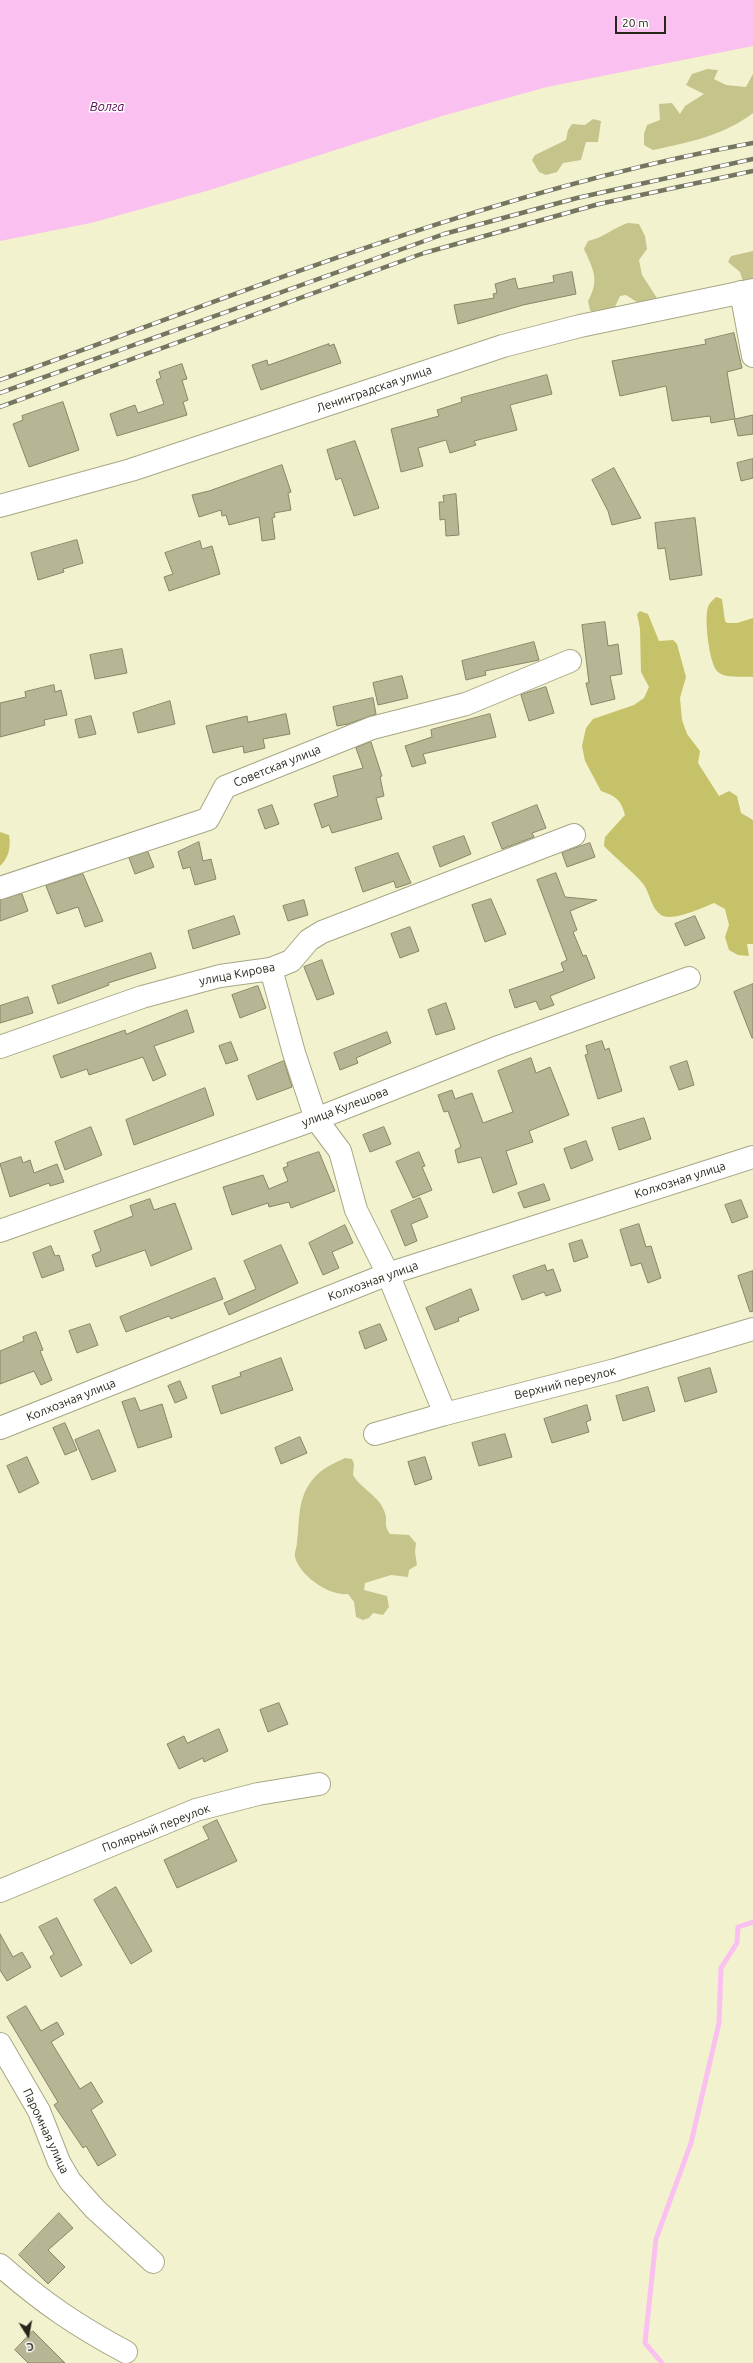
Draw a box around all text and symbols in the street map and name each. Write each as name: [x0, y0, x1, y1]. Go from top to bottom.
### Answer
scale bar: [617, 8, 668, 34]
text: 20 m: [622, 16, 649, 29]
water label: Волга: [90, 99, 124, 115]
street label: Ленинградская улица: [314, 362, 434, 416]
street label: Советская улица: [231, 742, 323, 790]
street label: улица Кирова: [198, 960, 276, 988]
street label: улица Кулешова: [300, 1084, 390, 1130]
street label: Колхозная улица: [633, 1158, 727, 1202]
street label: Колхозная улица: [326, 1258, 420, 1304]
street label: Верхний переулок: [513, 1363, 617, 1403]
street label: Колхозная улица: [24, 1376, 118, 1424]
street label: Полярный переулок: [100, 1801, 212, 1855]
street label: Паромная улица: [20, 2086, 72, 2176]
north arrow: [8, 2315, 48, 2355]
text: С: [26, 2340, 35, 2353]

